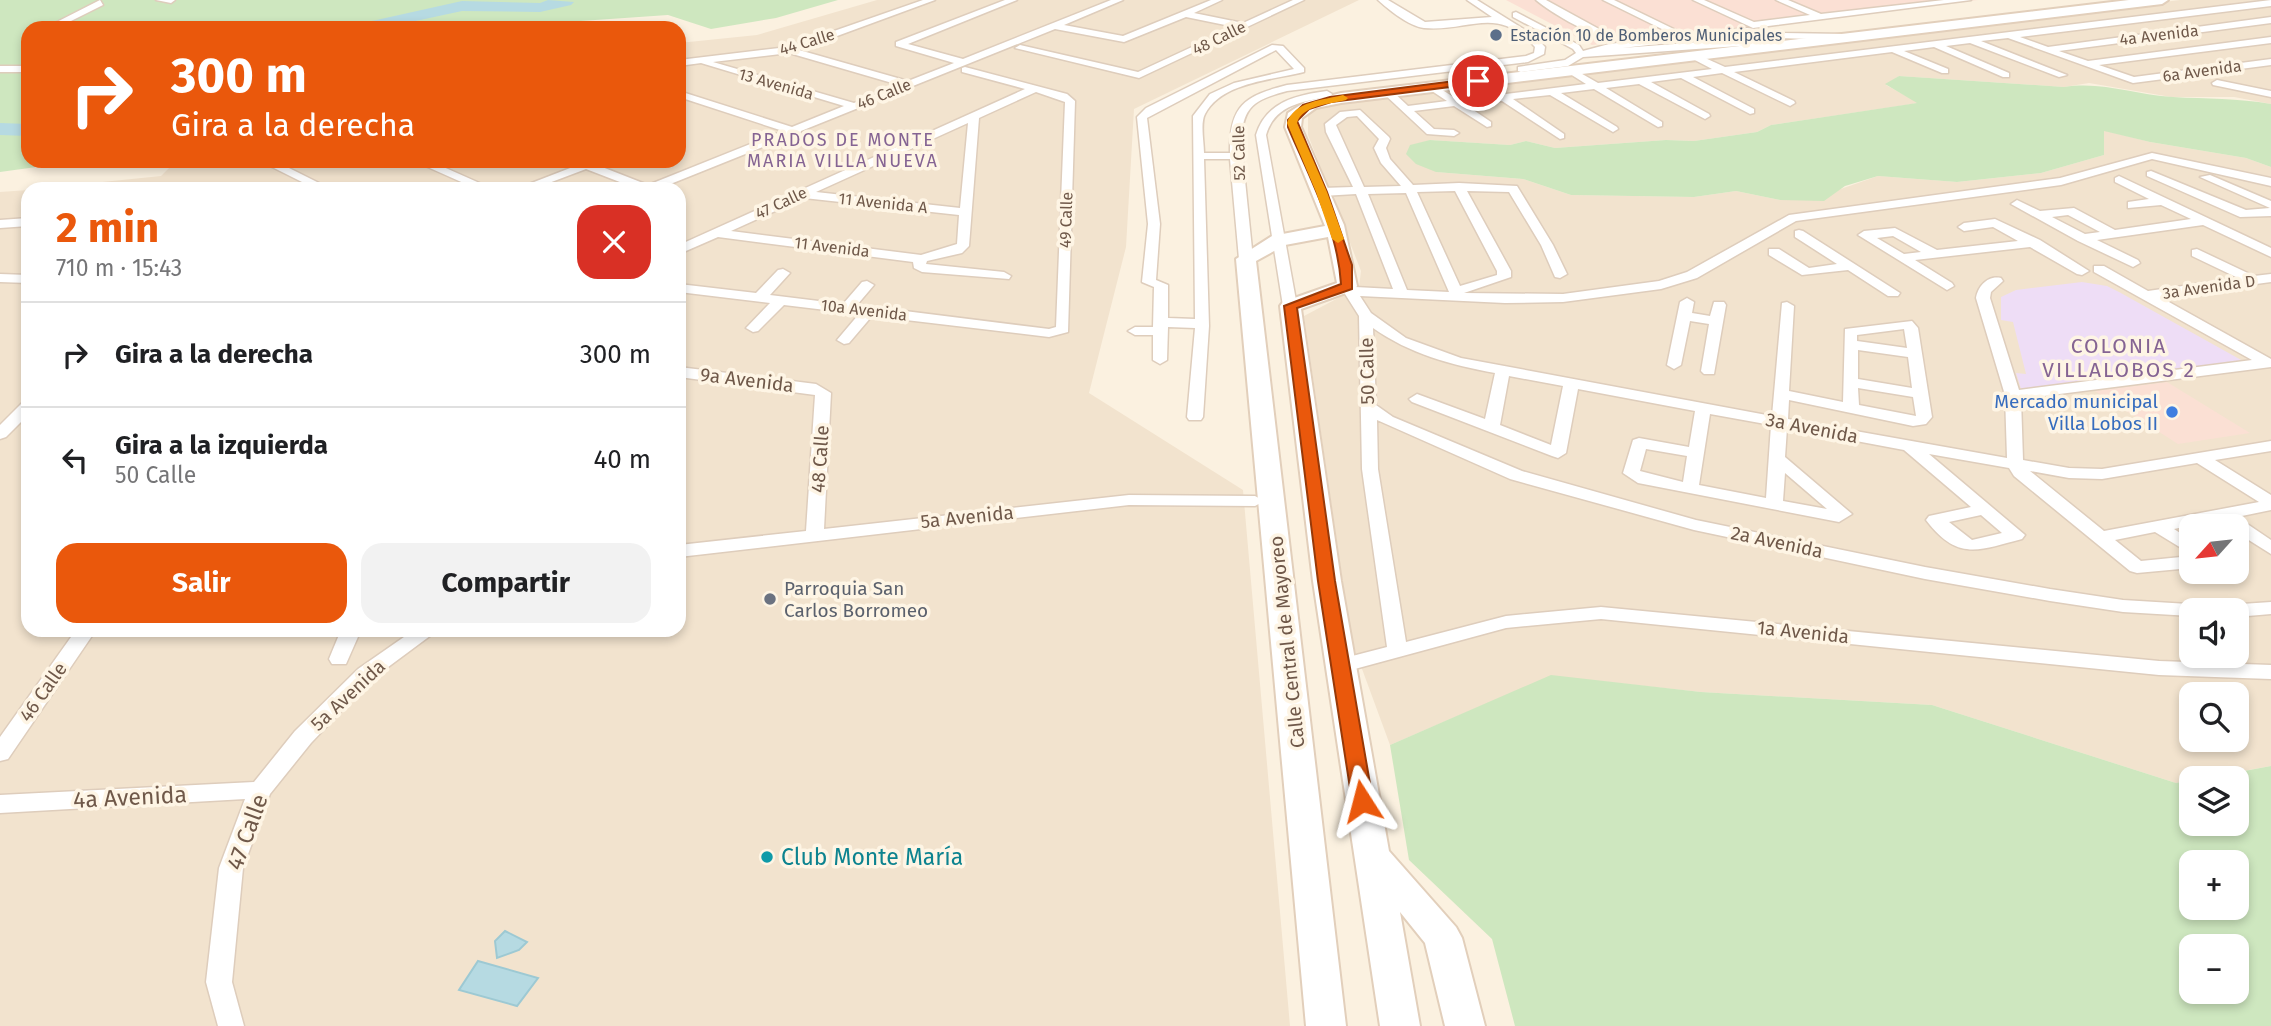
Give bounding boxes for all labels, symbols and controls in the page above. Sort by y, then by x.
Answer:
street label: 48 Calle [1189,17,1249,59]
street label: 4a Avenida [2118,21,2200,49]
street label: 44 Calle [777,25,837,59]
place label: Estación 10 de Bomberos Municipales [1510,26,1782,45]
marker: Estación 10 de Bomberos Municipales [1488,27,1504,43]
text: 300 m [171,46,307,105]
icon: right [56,49,147,140]
pin [1448,51,1508,111]
street label: 6a Avenida [2161,56,2243,86]
icon: arrive [1459,62,1497,100]
street label: 13 Avenida [736,64,816,104]
street label: 46 Calle [854,75,914,113]
text: Gira a la derecha [171,106,415,144]
street label: 52 Calle [1229,125,1249,181]
district label: PRADOS DE MONTE MARIA VILLA NUEVA [747,129,939,172]
street label: 47 Calle [752,183,810,223]
street label: 11 Avenida A [838,189,929,217]
street label: 49 Calle [1056,192,1076,248]
text: 2 min [56,203,159,253]
button: close [577,205,651,279]
street label: 11 Avenida [793,233,871,261]
text: 710 m · 15:43 [56,254,182,282]
street label: 3a Avenida D [2161,271,2257,303]
street label: 10a Avenida [820,295,908,325]
district label: COLONIA VILLALOBOS 2 [2042,333,2196,383]
icon: right [56,336,94,374]
street label: 50 Calle [1355,337,1379,405]
text: Gira a la derecha [115,339,313,370]
text: 300 m [580,339,651,370]
street label: 9a Avenida [699,363,795,397]
place label: Mercado municipal Villa Lobos II [1994,390,2158,435]
marker: Mercado municipal Villa Lobos II [2164,404,2180,420]
street label: 3a Avenida [1764,408,1860,448]
street label: 48 Calle [806,424,834,494]
text: Gira a la izquierda [115,430,328,461]
icon: left [56,441,94,479]
text: 40 m [593,444,651,475]
text: 50 Calle [115,461,196,489]
street label: 5a Avenida [919,501,1015,533]
north arrow [2179,514,2249,584]
map controls [2179,514,2249,1004]
street label: 2a Avenida [1729,521,1825,563]
street label: Calle Central de Mayoreo [1264,535,1310,749]
button: Salir [56,543,347,623]
button: Compartir [361,543,651,623]
place label: Parroquia San Carlos Borromeo [784,577,928,622]
marker: Parroquia San Carlos Borromeo [762,591,778,607]
button: sound [2179,598,2249,668]
street label: 1a Avenida [1756,616,1850,648]
street label: 5a Avenida [306,655,390,735]
street label: 46 Calle [14,658,72,726]
button: search [2179,682,2249,752]
position arrow [1325,764,1399,838]
button: layers [2179,766,2249,836]
street label: 4a Avenida [72,780,188,814]
street label: 47 Calle [220,790,274,874]
place label: Club Monte María [781,843,963,871]
marker: Club Monte María [759,849,775,865]
button: + [2179,850,2249,920]
button: − [2179,934,2249,1004]

